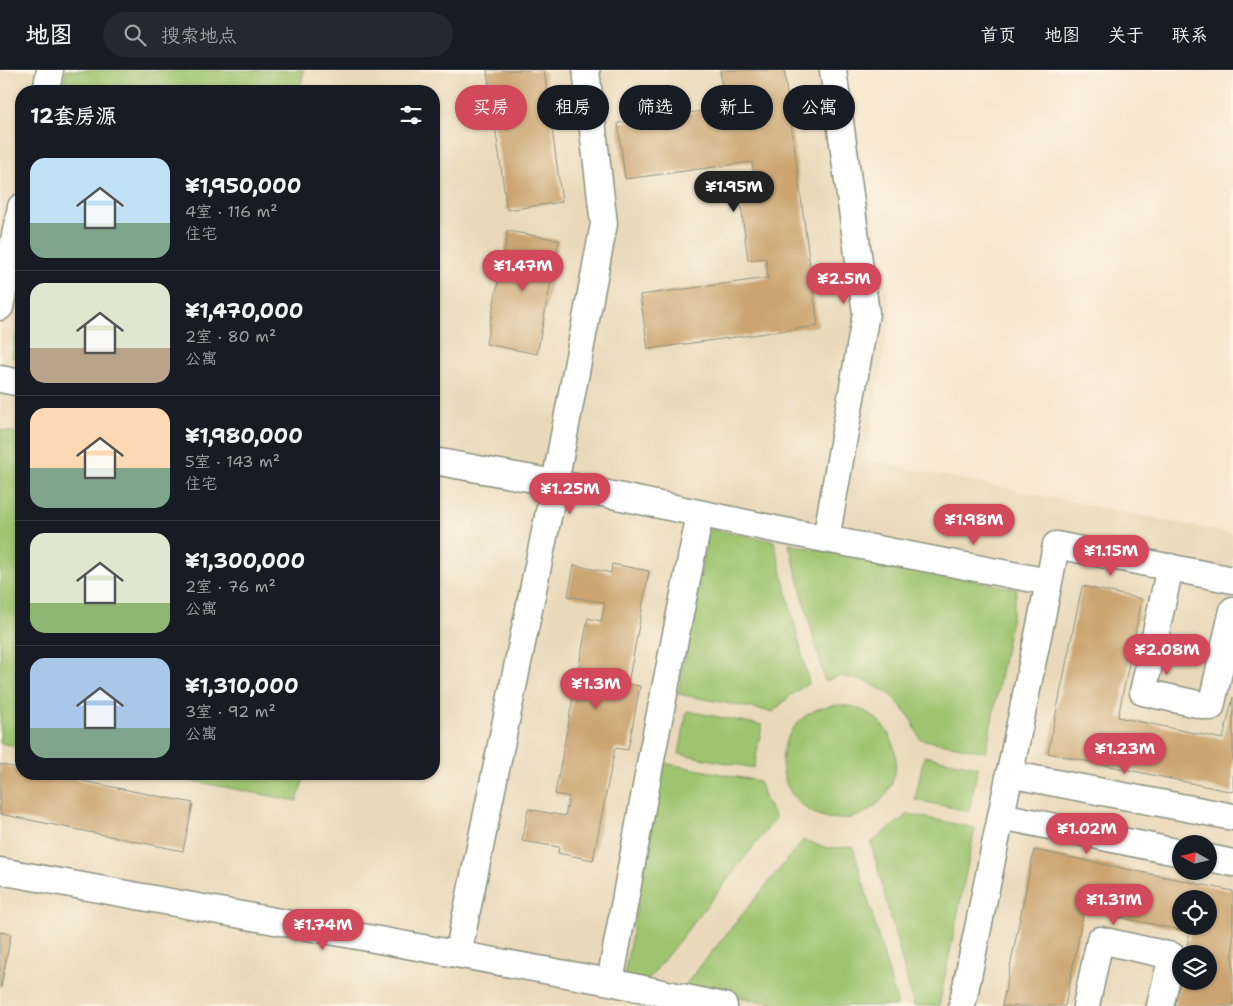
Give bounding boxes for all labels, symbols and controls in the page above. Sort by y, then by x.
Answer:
search box [103,12,453,57]
text: 地图 [25,19,73,51]
icon: search [121,21,149,49]
text: 搜索地点 [161,23,237,48]
text: 首页 [980,23,1016,47]
text: 地图 [1044,23,1080,47]
text: 关于 [1108,23,1144,47]
text: 联系 [1172,23,1208,47]
chip: 买房 [455,85,527,130]
chip: 租房 [537,85,609,130]
chip: 筛选 [619,85,691,130]
chip: 新上 [701,85,773,130]
chip: 公寓 [783,85,855,130]
icon: filters [397,101,425,129]
text: 12套房源 [30,102,117,130]
pin: ¥1.95M [693,170,775,213]
text: ¥1,950,000 [185,172,301,200]
text: ¥1.95M [705,176,763,197]
icon: home [70,178,130,238]
text: 4室 · 116 m² [185,201,278,222]
text: 住宅 [185,223,217,244]
pin: ¥1.47M [482,250,564,292]
text: ¥1.47M [493,255,553,276]
pin: ¥2.5M [809,262,879,305]
text: ¥2.5M [817,268,871,289]
text: ¥1,470,000 [185,297,304,325]
icon: home [70,303,130,363]
text: 2室 · 80 m² [185,326,276,347]
text: 公寓 [185,348,217,369]
text: ¥1,980,000 [185,422,303,450]
icon: home [70,428,130,488]
text: 5室 · 143 m² [185,451,280,472]
pin: ¥1.25M [529,472,611,515]
text: 住宅 [185,473,217,494]
text: ¥1.25M [540,478,600,499]
pin: ¥1.98M [933,504,1015,546]
text: ¥1.98M [945,509,1003,530]
pin: ¥1.15M [1070,534,1152,577]
text: ¥1.15M [1084,540,1138,561]
text: ¥1,300,000 [185,547,305,575]
icon: home [70,553,130,613]
text: 2室 · 76 m² [185,576,276,597]
text: 公寓 [185,598,217,619]
pin: ¥2.08M [1126,634,1208,676]
text: ¥2.08M [1134,639,1200,660]
pin: ¥1.3M [561,668,631,710]
text: ¥1,310,000 [185,672,299,700]
text: ¥1.3M [571,673,621,694]
icon: home [70,678,130,738]
text: 3室 · 92 m² [185,701,276,722]
text: 公寓 [185,723,217,744]
pin: ¥1.23M [1084,732,1166,775]
text: ¥1.23M [1095,738,1155,759]
pin: ¥1.02M [1046,812,1128,855]
text: ¥1.02M [1057,818,1117,839]
north arrow [1172,835,1218,880]
map controls [1172,835,1217,990]
pin: ¥1.31M [1073,884,1155,926]
text: ¥1.31M [1086,889,1142,910]
button: locate [1172,890,1217,935]
pin: ¥1.74M [282,908,364,951]
text: ¥1.74M [294,914,352,935]
button: layers [1172,945,1217,990]

